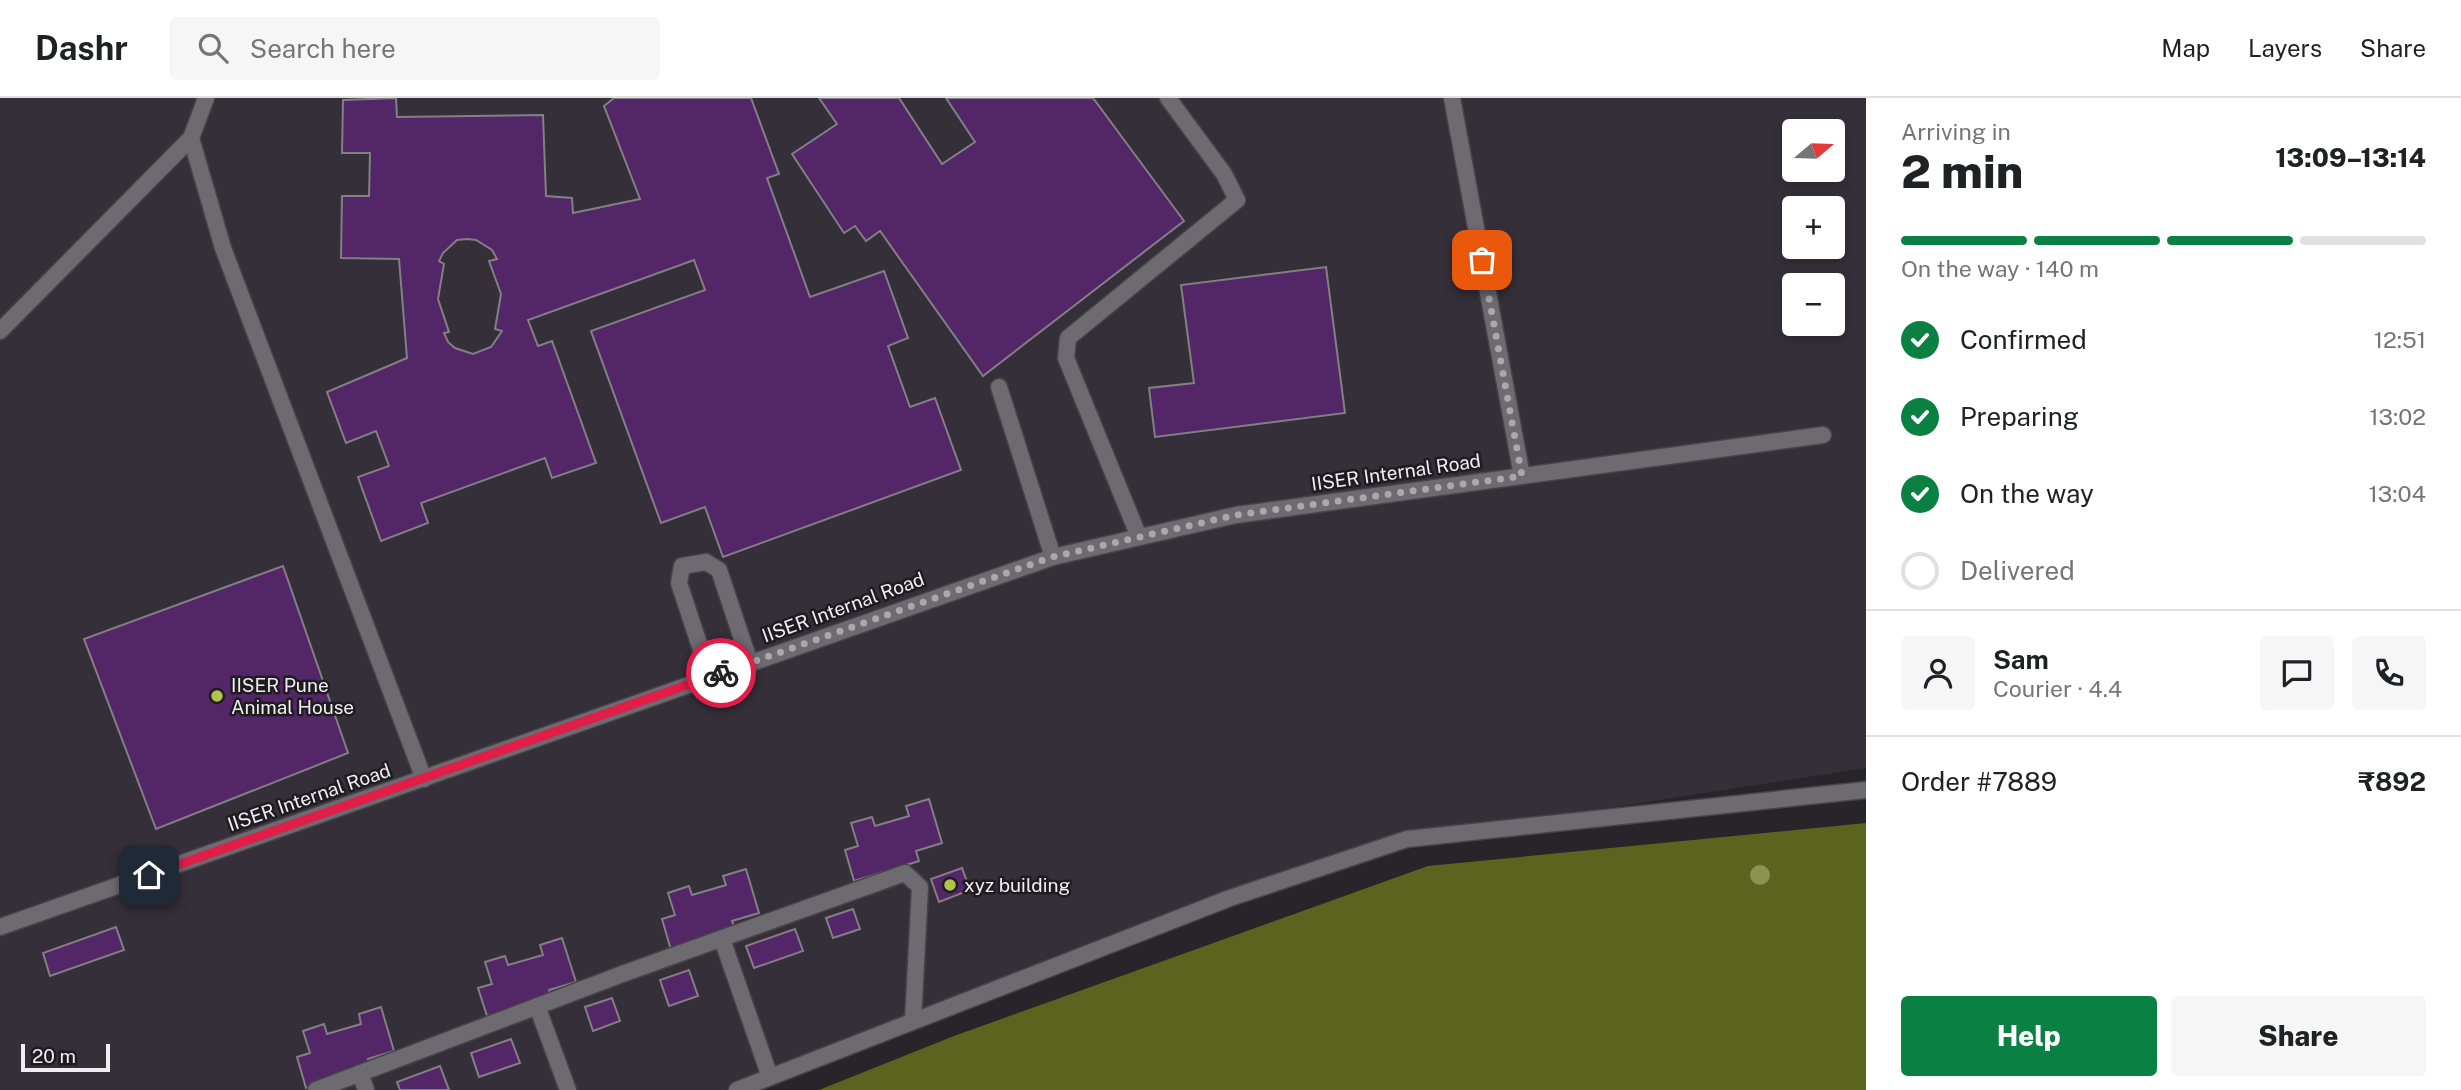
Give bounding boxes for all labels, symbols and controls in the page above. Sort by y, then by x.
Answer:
search box [170,17,660,80]
text: Dashr [35,29,128,67]
icon: search [194,29,232,67]
text: Search here [250,33,396,64]
text: Map [2161,34,2210,62]
text: Layers [2248,34,2322,62]
text: Share [2360,34,2426,62]
text: Arriving in [1901,118,2011,145]
north arrow [1782,119,1844,182]
map controls [1782,119,1845,336]
text: 13:09–13:14 [2275,142,2426,173]
text: 2 min [1901,144,2023,198]
button: + [1782,196,1845,259]
pin [1452,230,1512,290]
icon: bag [1463,241,1501,279]
text: On the way · 140 m [1901,255,2099,282]
button: − [1782,273,1845,336]
icon: check [1901,321,1939,359]
text: Confirmed [1960,324,2087,355]
text: 12:51 [2374,326,2426,353]
icon: check [1901,398,1939,436]
text: Preparing [1960,401,2079,432]
text: 13:02 [2369,403,2426,430]
street label: IISER Internal Road [1310,449,1482,495]
icon: check [1901,475,1939,513]
text: On the way [1960,478,2094,509]
text: 13:04 [2368,480,2426,507]
text: Delivered [1960,555,2075,586]
street label: IISER Internal Road [759,567,927,647]
button: person [1901,636,1975,710]
button: chat [2260,636,2334,710]
button: phone [2352,636,2426,710]
courier [686,638,756,708]
text: Sam [1993,644,2049,675]
icon: bike [702,654,740,692]
place label: IISER Pune Animal House [231,674,354,718]
text: Courier · 4.4 [1993,675,2122,702]
marker: IISER Pune Animal House [209,688,225,704]
street label: IISER Internal Road [225,759,393,835]
text: Order #7889 [1901,766,2057,797]
text: ₹892 [2358,766,2426,797]
pin [119,845,179,905]
icon: home [130,856,168,894]
place label: xyz building [964,874,1070,896]
marker: xyz building [942,877,958,893]
button: Help [1901,996,2157,1076]
button: Share [2171,996,2426,1076]
scale bar [21,1041,110,1073]
text: 20 m [32,1045,76,1067]

